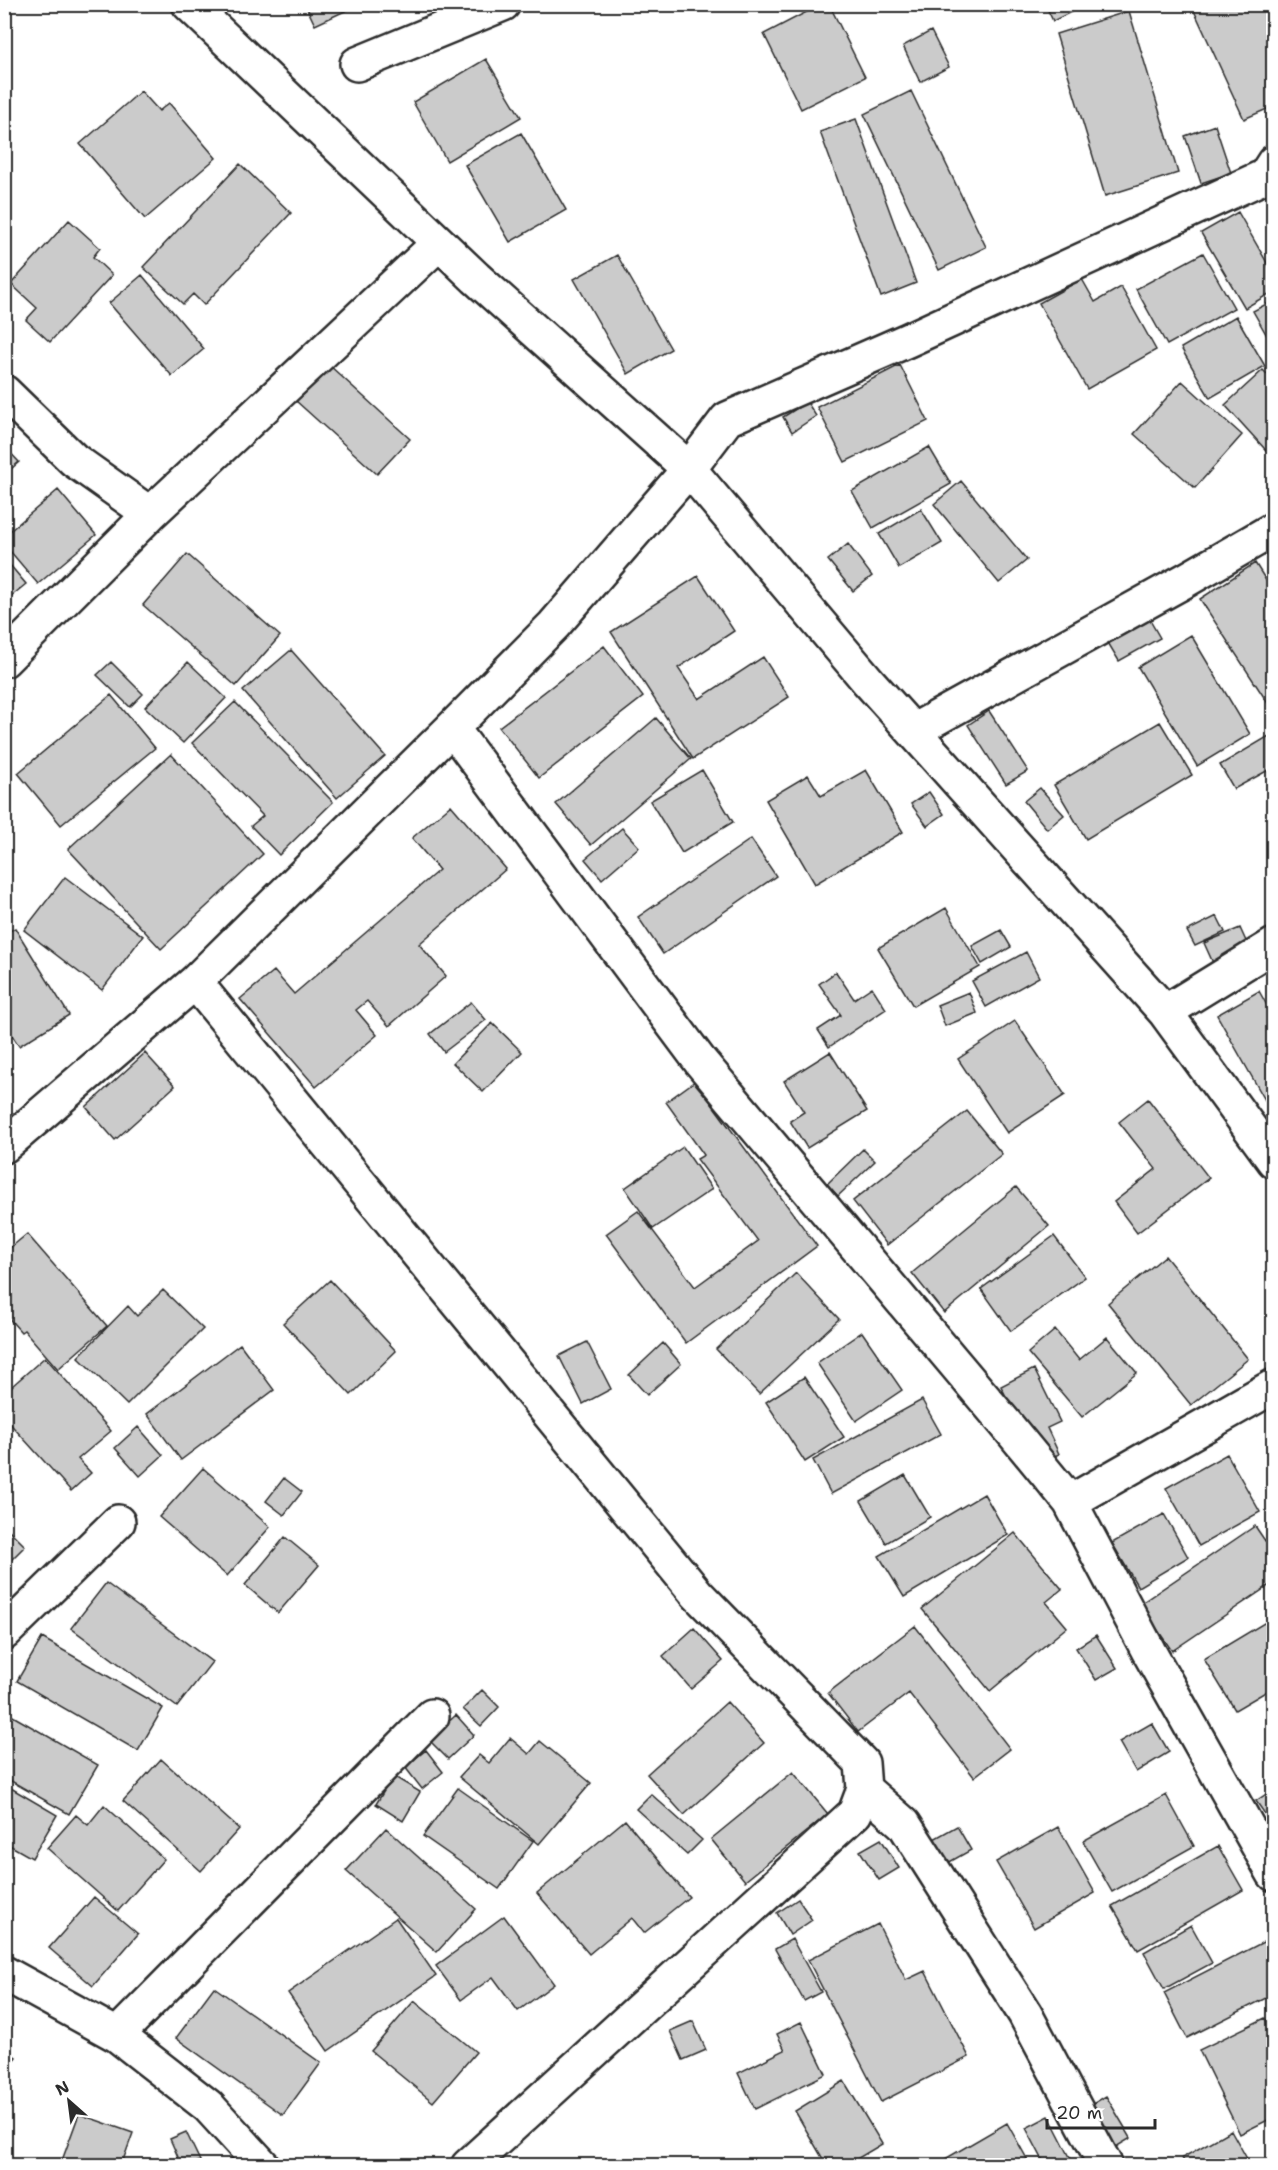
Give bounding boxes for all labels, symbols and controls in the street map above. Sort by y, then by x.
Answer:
north arrow [39,2071,99,2131]
text: N [52,2076,73,2100]
scale bar [1047,2092,1155,2130]
text: 20 m [1056,2101,1102,2125]

